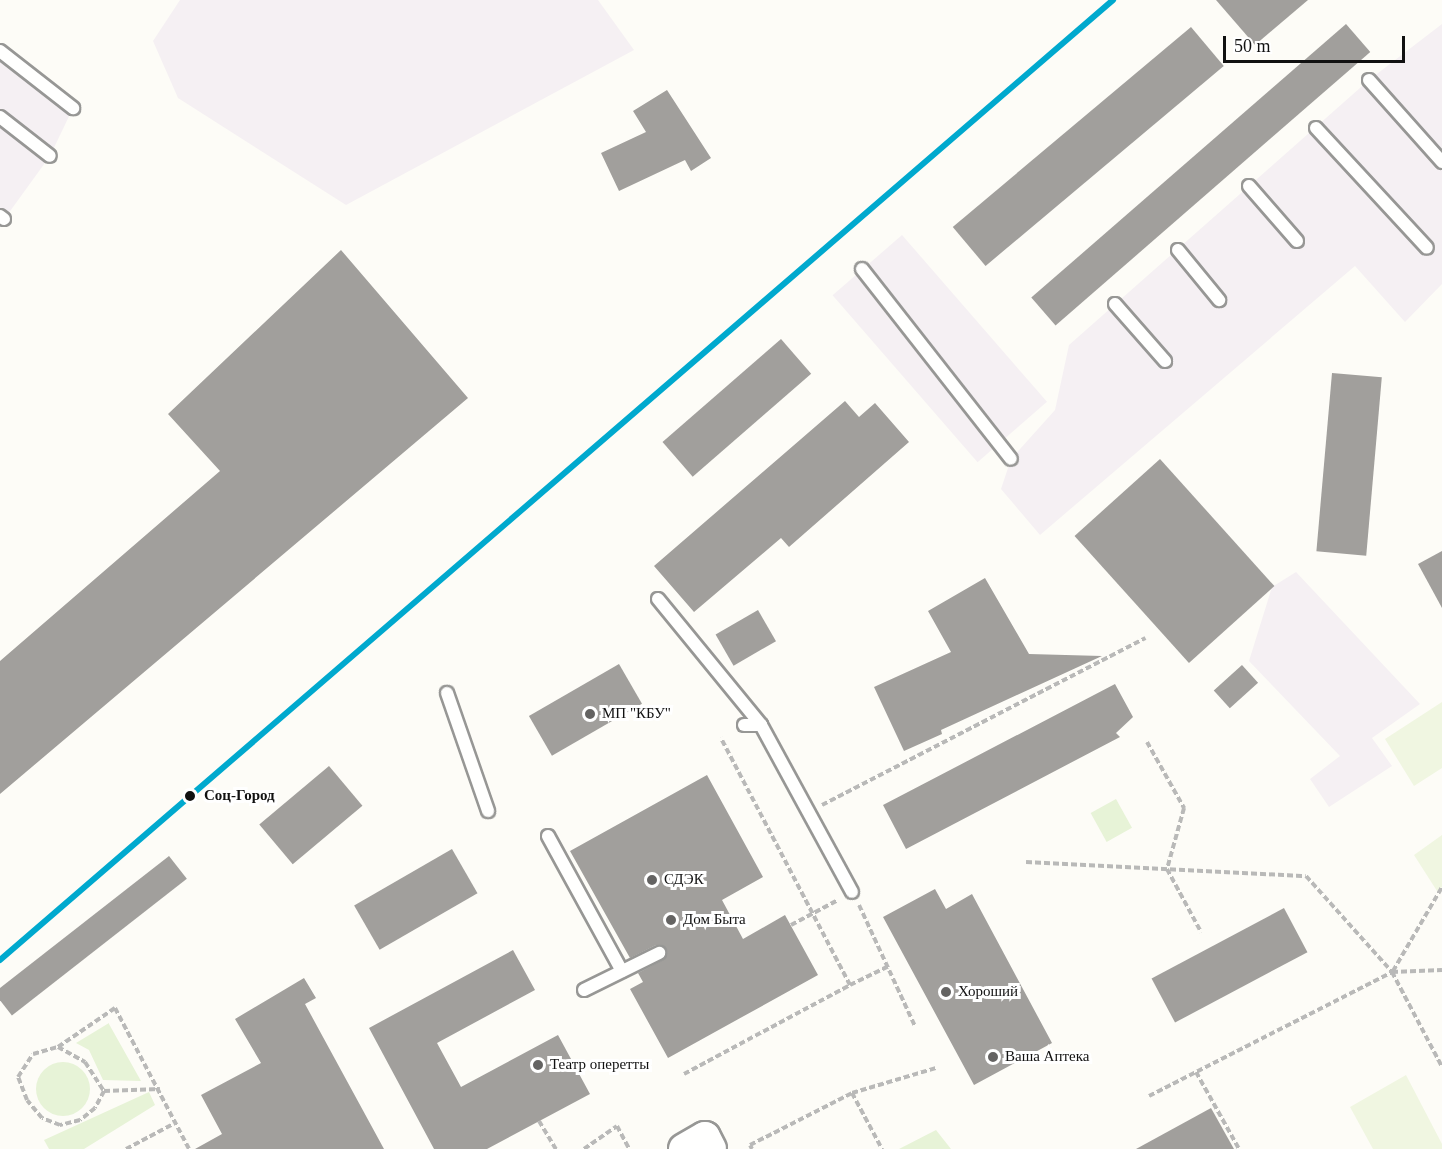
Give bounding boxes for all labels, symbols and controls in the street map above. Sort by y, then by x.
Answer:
scale bar [1226,24,1408,62]
text: 50 m [1234,36,1271,56]
place label: МП "КБУ" [602,705,671,723]
marker: МП "КБУ" [583,707,597,721]
marker: Соц-Город [181,787,199,805]
place label: Соц-Город [204,787,275,805]
place label: СДЭК [664,871,704,889]
marker: СДЭК [645,873,659,887]
place label: Дом Быта [683,911,746,929]
marker: Дом Быта [664,913,678,927]
place label: Хороший [958,983,1018,1001]
marker: Хороший [939,985,953,999]
place label: Ваша Аптека [1005,1048,1089,1066]
marker: Ваша Аптека [986,1050,1000,1064]
place label: Театр оперетты [550,1056,649,1074]
marker: Театр оперетты [531,1058,545,1072]

